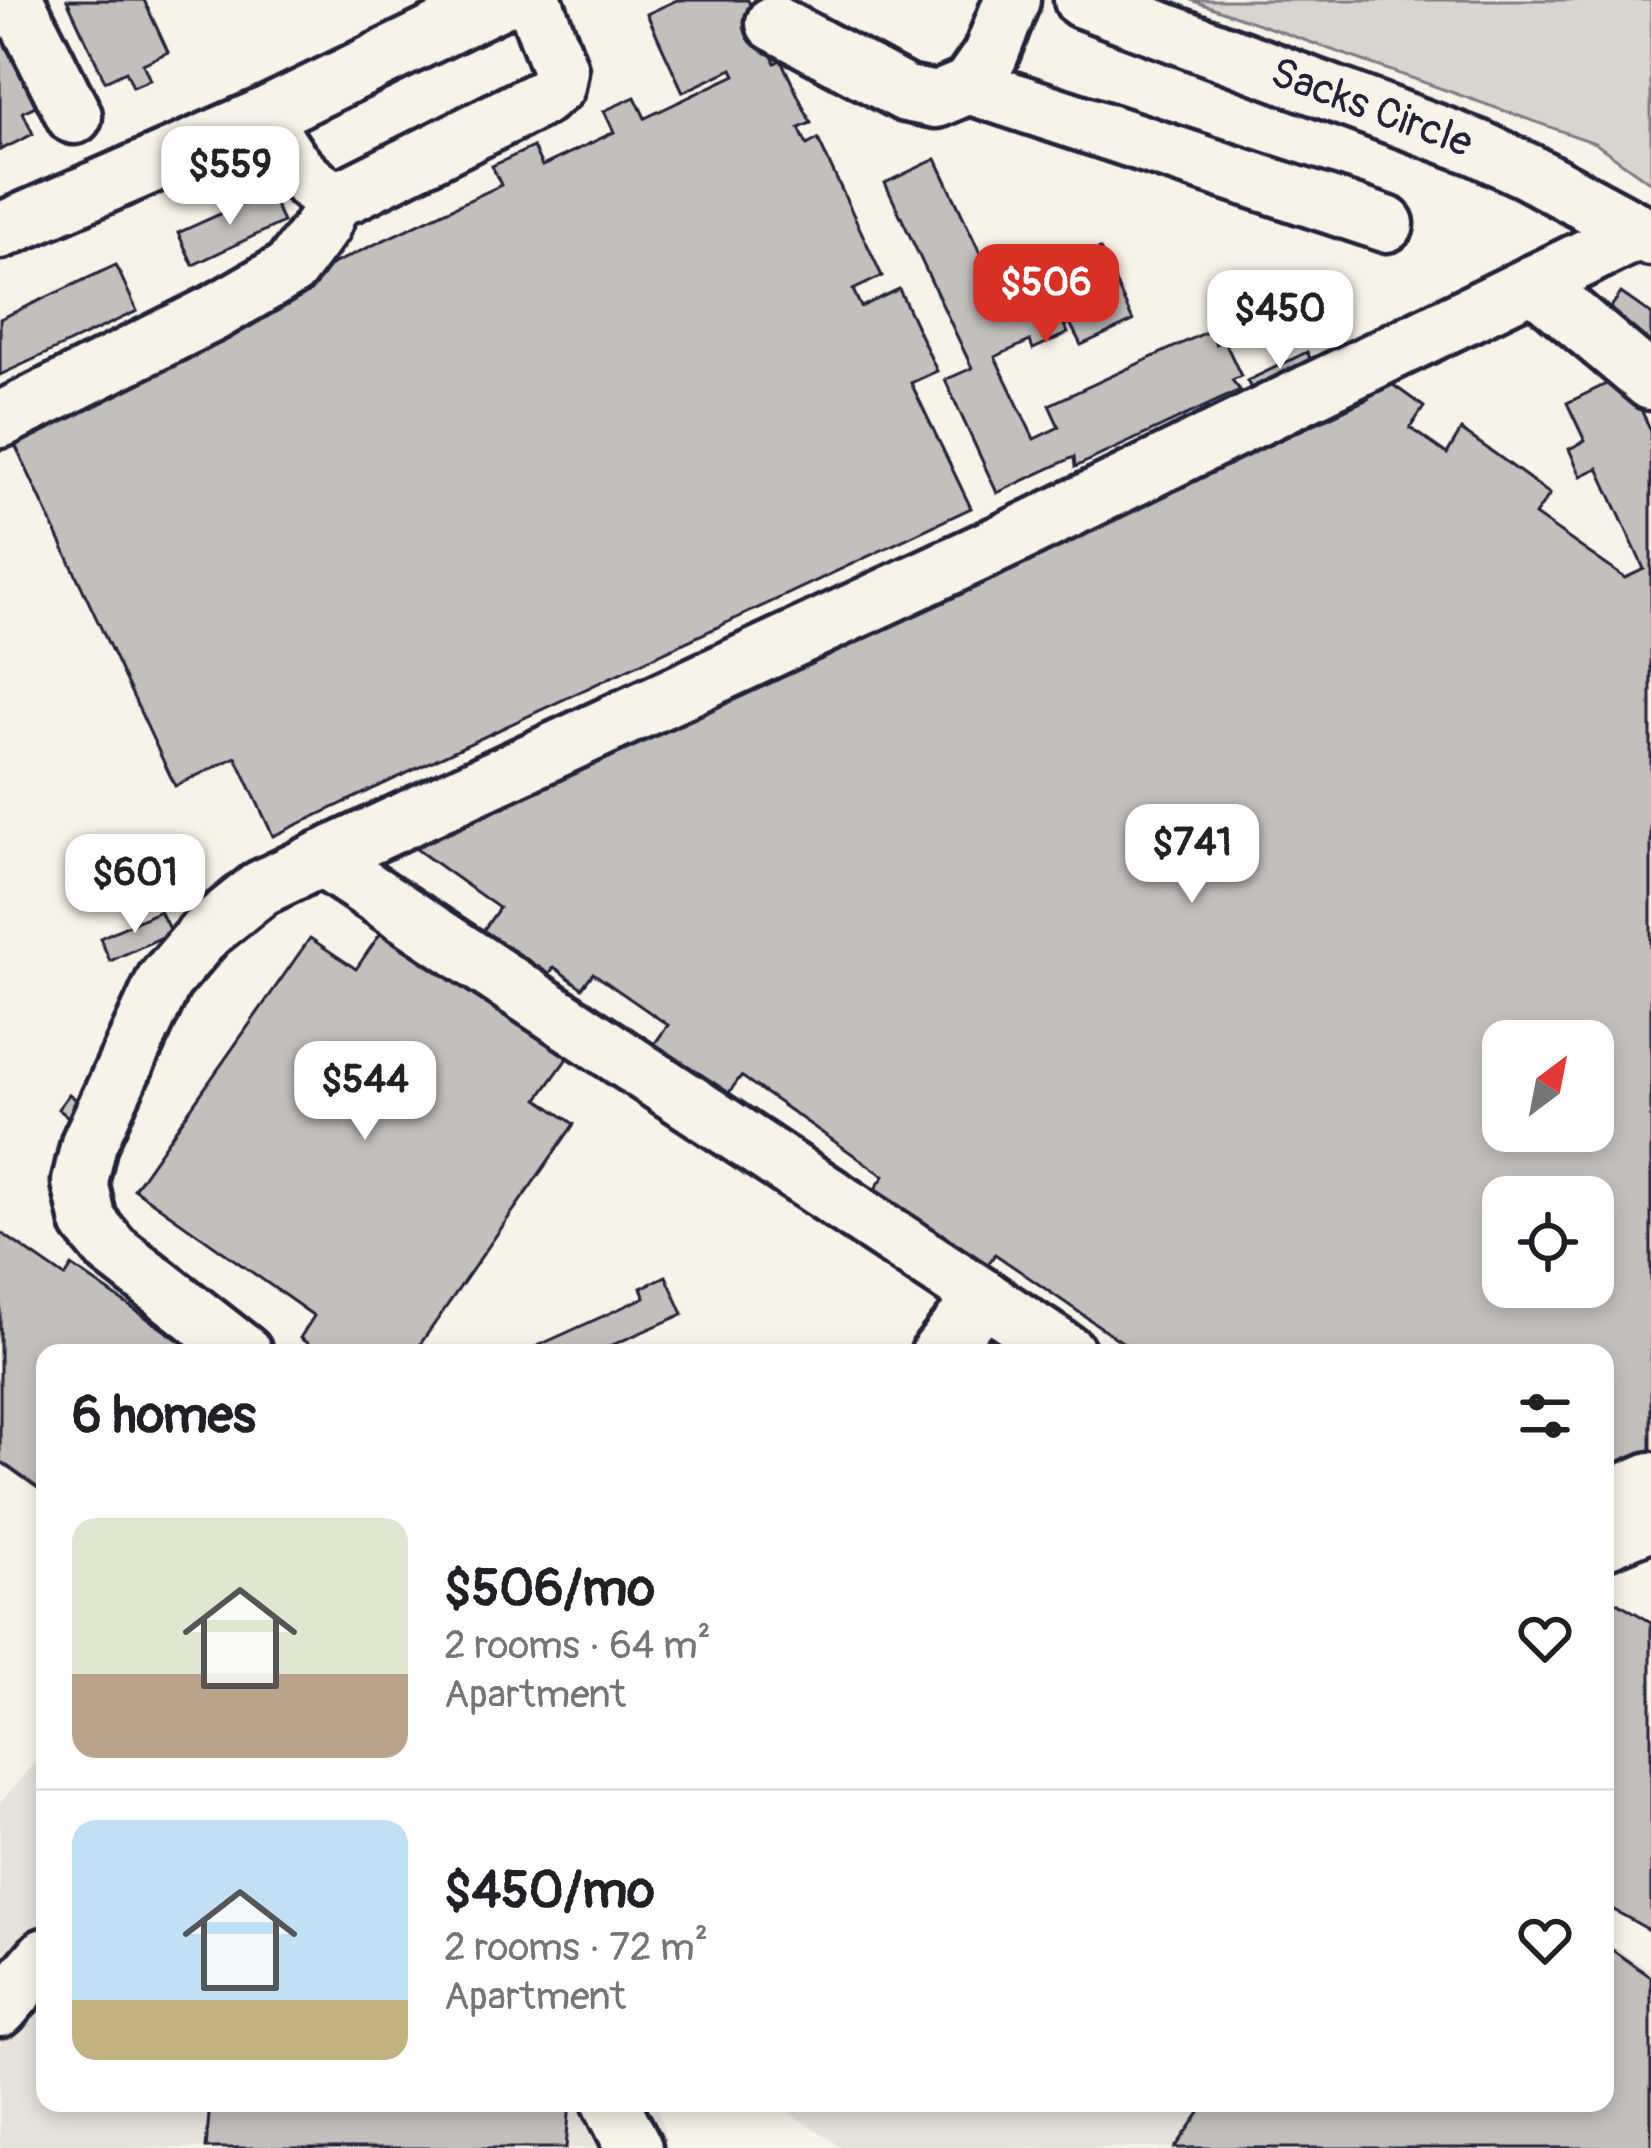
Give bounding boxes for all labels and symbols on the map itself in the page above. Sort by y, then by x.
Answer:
street label: Sacks Circle [1263,47,1480,170]
pin: $559 [159,126,301,228]
pin: $506 [975,244,1117,346]
pin: $450 [1209,270,1351,372]
pin: $741 [1121,804,1263,906]
pin: $601 [64,834,206,936]
north arrow [1482,1020,1614,1152]
pin: $544 [294,1041,436,1143]

